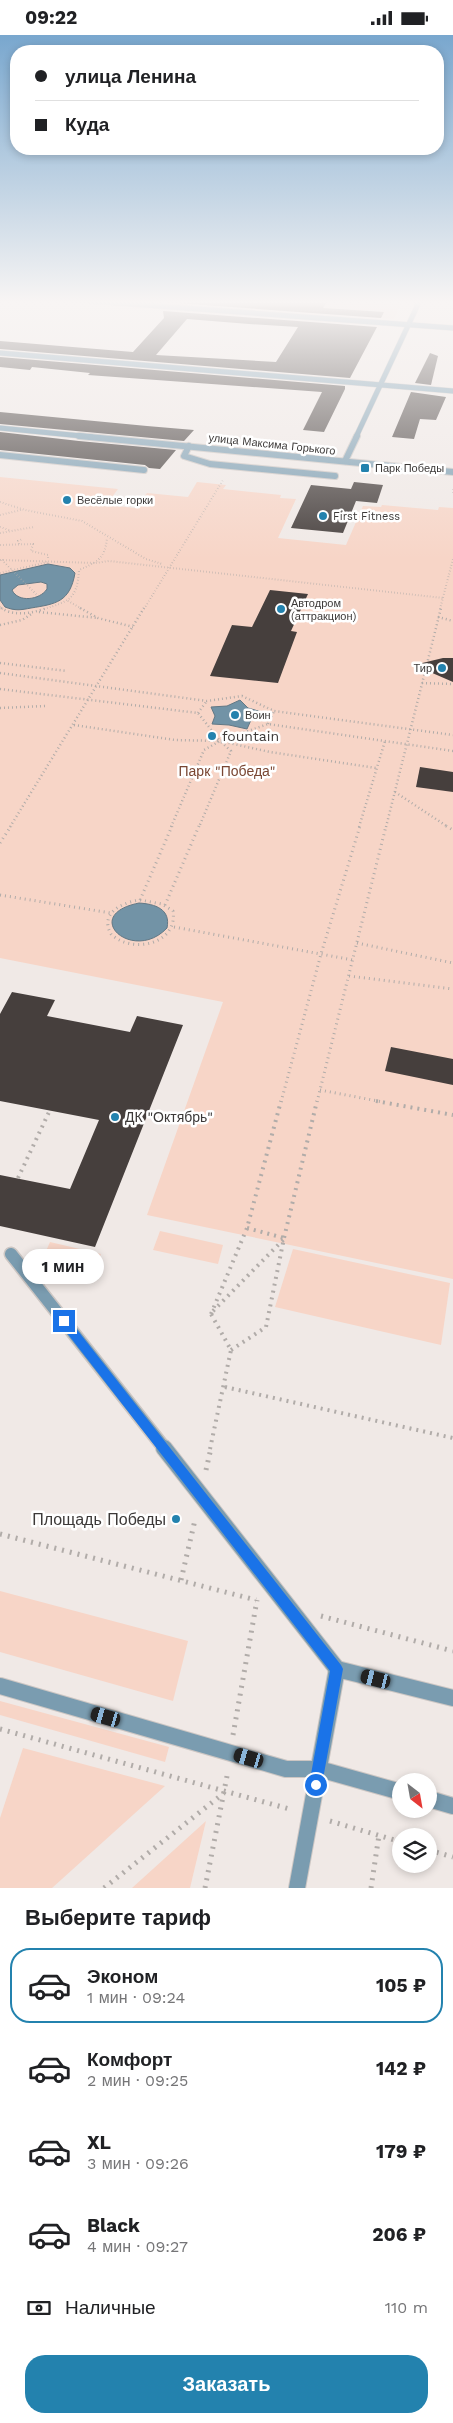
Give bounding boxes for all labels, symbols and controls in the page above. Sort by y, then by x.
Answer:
text: 09:22 [25,6,77,29]
text: улица Ленина [65,65,196,88]
text: Куда [65,113,109,136]
street label: улица Максима Горького [208,431,336,458]
marker: Парк Победы [359,462,371,474]
place label: Парк Победы [375,462,444,475]
marker: Весёлые горки [61,494,73,506]
place label: Весёлые горки [77,494,153,507]
marker: First Fitness [317,510,329,522]
place label: First Fitness [333,510,400,523]
place label: Автодром (аттракцион) [291,597,356,623]
marker: Автодром (аттракцион) [275,603,287,615]
place label: Тир [414,662,432,675]
marker: Тир [436,662,448,674]
marker: Воин [229,709,241,721]
place label: Воин [245,709,271,722]
place label: fountain [222,728,279,744]
marker: fountain [206,730,218,742]
park label: Парк "Победа" [179,763,275,779]
place label: ДК "Октябрь" [125,1109,213,1125]
marker: ДК "Октябрь" [109,1111,121,1123]
callout: 1 мин [23,1249,105,1283]
text: 1 мин [42,1257,84,1276]
route end [53,1310,75,1332]
place label: Площадь Победы [32,1510,166,1529]
marker: Площадь Победы [170,1513,182,1525]
car [359,1668,392,1690]
car [89,1706,122,1728]
car [232,1747,265,1769]
north arrow [392,1773,438,1817]
map controls [392,1773,437,1873]
route start [305,1774,327,1796]
button: layers [392,1828,437,1873]
text: Выберите тариф [25,1905,211,1930]
icon: car [27,1963,72,2008]
text: Эконом [87,1965,158,1988]
text: 105 ₽ [376,1974,426,1997]
text: 1 мин · 09:24 [87,1988,185,2007]
icon: car [27,2046,72,2091]
text: Комфорт [87,2048,172,2071]
text: 142 ₽ [376,2057,426,2080]
text: 2 мин · 09:25 [87,2071,188,2090]
icon: car [27,2129,72,2174]
text: XL [87,2131,111,2154]
text: 179 ₽ [376,2140,426,2163]
text: 3 мин · 09:26 [87,2154,189,2173]
icon: car [27,2212,72,2257]
text: Black [87,2214,140,2237]
text: 206 ₽ [372,2223,426,2246]
text: 4 мин · 09:27 [87,2237,188,2256]
icon: cash [25,2294,53,2322]
text: Наличные [65,2296,156,2319]
text: 110 m [385,2298,428,2317]
button: Заказать [25,2355,428,2413]

